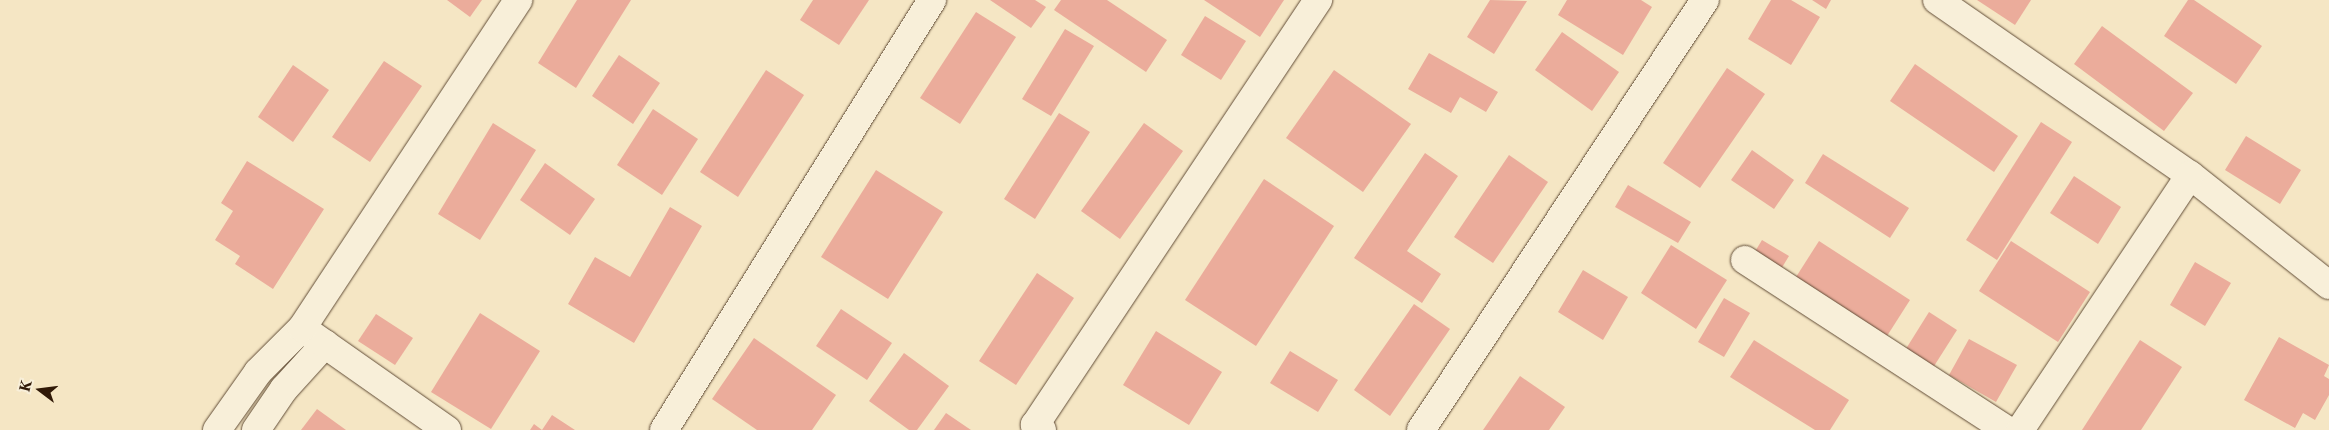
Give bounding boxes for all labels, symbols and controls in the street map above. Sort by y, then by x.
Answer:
north arrow [15,365,65,415]
text: K [15,378,36,394]

